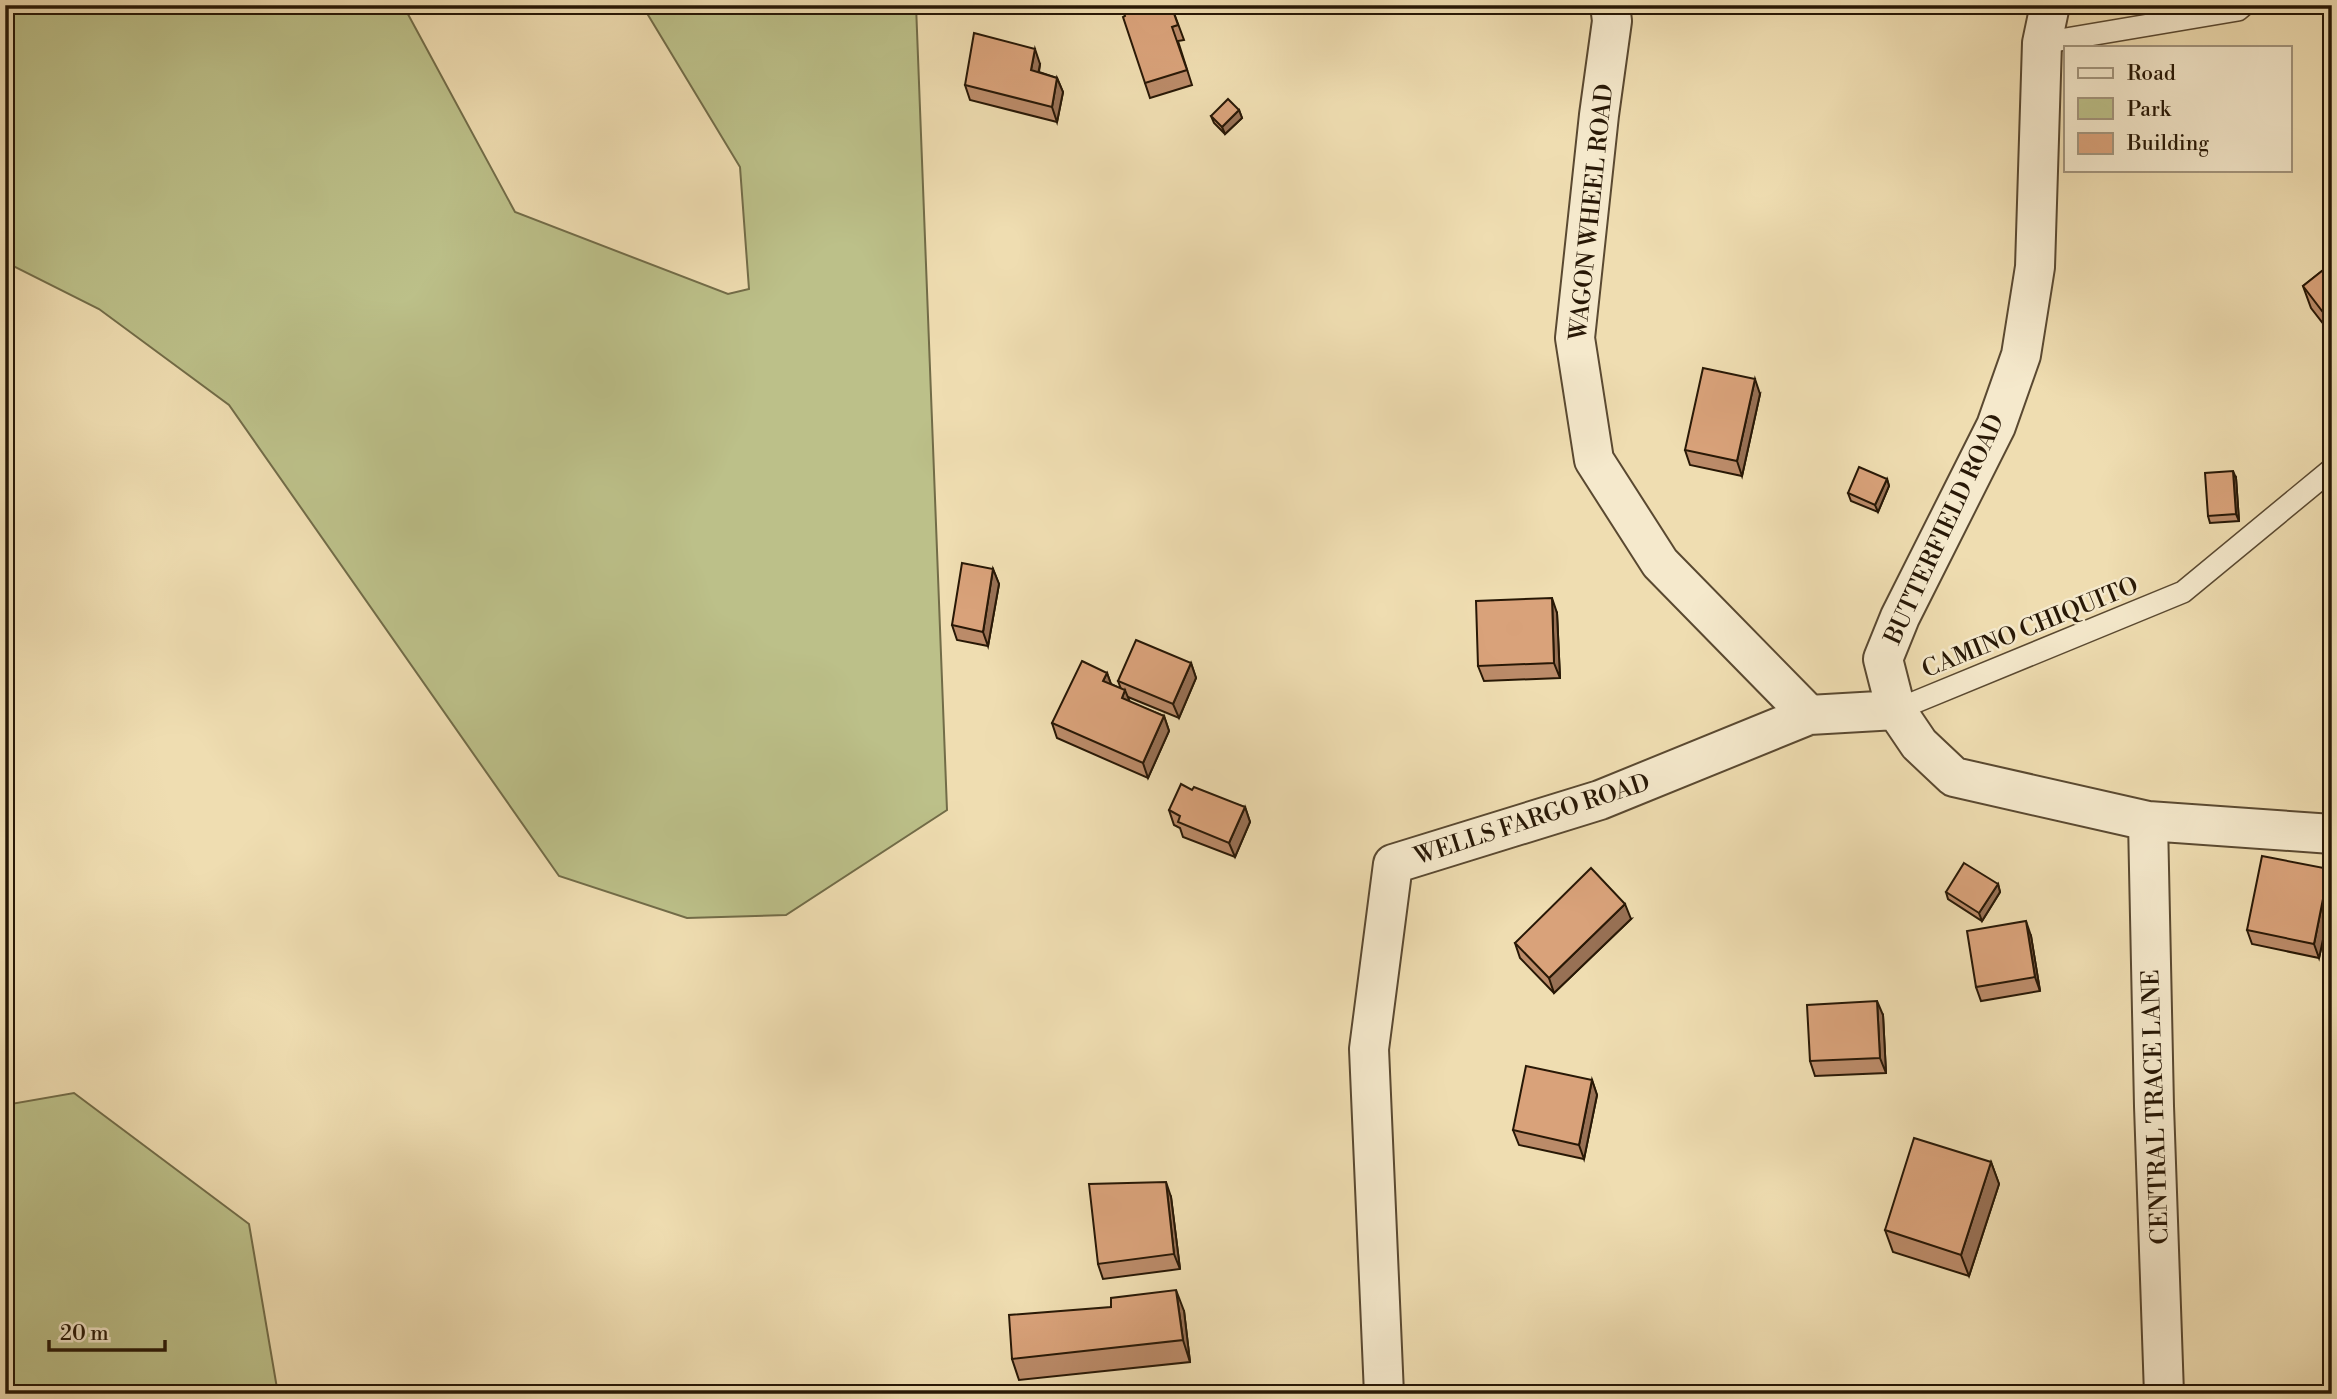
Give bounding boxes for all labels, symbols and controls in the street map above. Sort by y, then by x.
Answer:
legend [2064,46,2292,172]
text: Road [2127,61,2176,87]
street label: WAGON WHEEL ROAD [1564,82,1620,343]
text: Park [2127,97,2172,123]
text: Building [2126,131,2209,157]
street label: BUTTERFIELD ROAD [1878,409,2011,650]
street label: CAMINO CHIQUITO [1918,571,2143,685]
street label: WELLS FARGO ROAD [1410,768,1654,873]
street label: CENTRAL TRACE LANE [2136,969,2176,1245]
scale bar [49,1308,164,1352]
text: 20 m [60,1321,109,1347]

